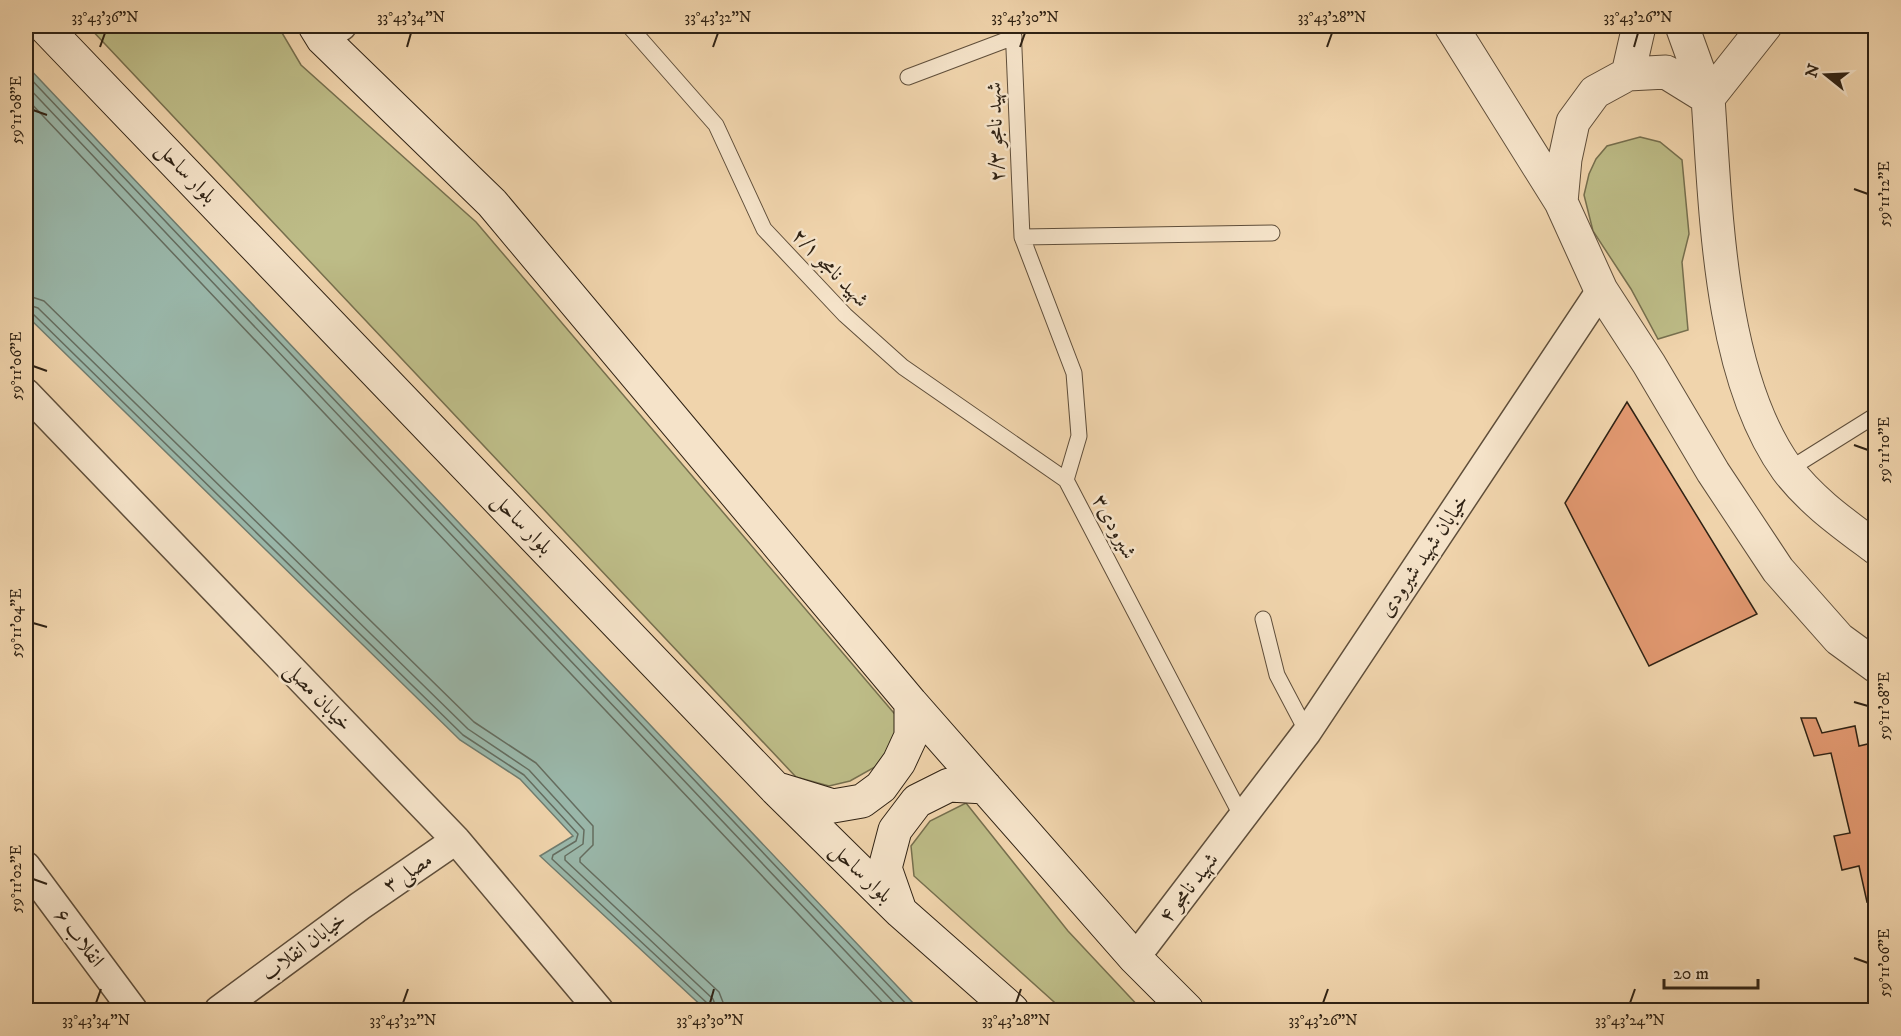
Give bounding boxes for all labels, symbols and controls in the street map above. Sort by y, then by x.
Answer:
text: 33°43'36"N [71,8,139,27]
text: 33°43'34"N [377,8,445,27]
text: 33°43'32"N [685,8,751,27]
text: 33°43'30"N [991,8,1059,27]
text: 33°43'28"N [1298,8,1366,27]
text: 33°43'26"N [1604,8,1673,27]
north arrow [1796,45,1856,105]
text: N [1801,61,1824,80]
text: 59°11'08"E [7,76,26,144]
street label: شهید نامجو ۲/۳ [981,82,1011,182]
street label: بلوار ساحل [149,136,222,210]
text: 59°11'12"E [1875,161,1894,227]
street label: شهید نامجو ۲/۱ [786,223,874,313]
text: 59°11'06"E [7,331,26,400]
text: 59°11'10"E [1875,417,1894,483]
street label: بلوار ساحل [485,487,558,561]
street label: شیرودی۳ [1086,490,1142,564]
street label: خیابان شهید شیرودی [1373,490,1475,622]
text: 59°11'04"E [7,588,26,658]
street label: خیابان مصلی [277,657,357,738]
text: 59°11'08"E [1875,672,1894,740]
street label: بلوار ساحل [824,837,898,910]
text: 59°11'02"E [7,845,26,913]
street label: مصلی ۳ [378,847,439,901]
street label: شهید نامجو ۴ [1154,848,1224,928]
street label: انقلاب ۶ [48,903,110,973]
street label: خیابان انقلاب [256,907,352,987]
text: 59°11'06"E [1875,928,1894,997]
scale bar [1664,952,1758,990]
text: 20 m [1673,963,1709,985]
text: 33°43'34"N [62,1011,130,1030]
text: 33°43'32"N [370,1011,436,1030]
text: 33°43'30"N [676,1011,744,1030]
text: 33°43'28"N [982,1011,1050,1030]
text: 33°43'26"N [1289,1011,1358,1030]
text: 33°43'24"N [1595,1011,1665,1030]

